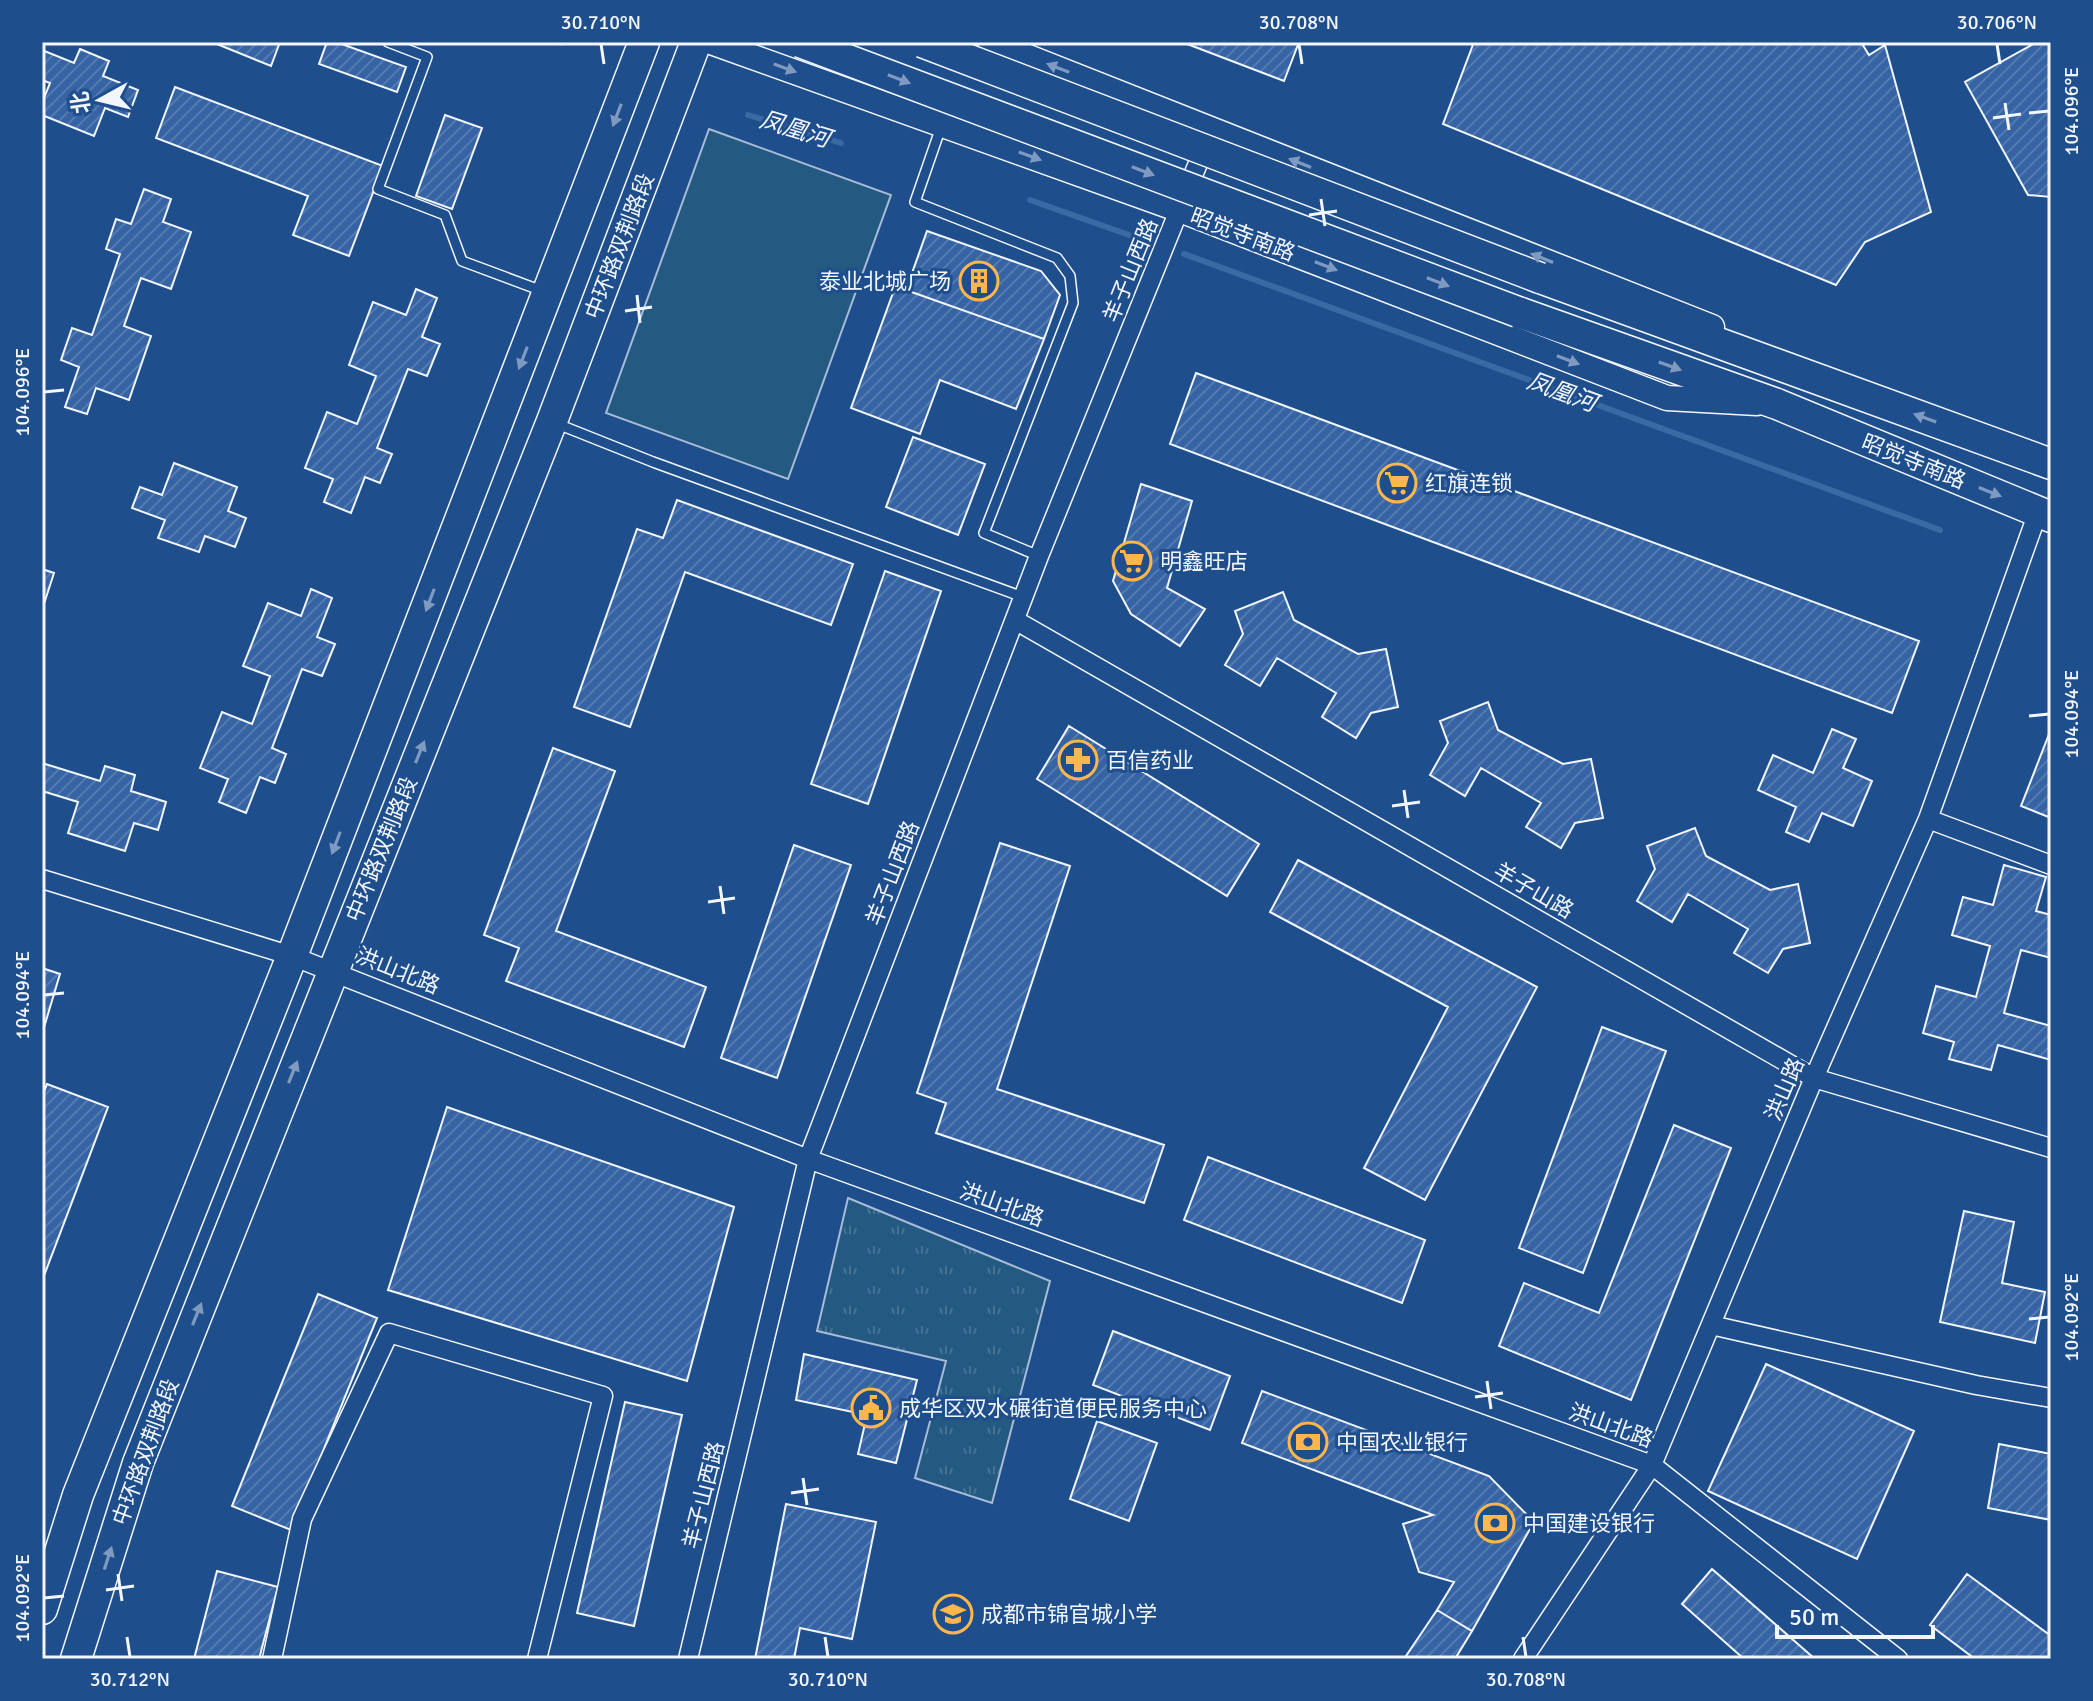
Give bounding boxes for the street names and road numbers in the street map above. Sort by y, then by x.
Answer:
street label: 中环路双荆路段 [579,169,660,323]
street label: 昭觉寺南路 [1187,202,1299,267]
street label: 羊子山西路 [1097,214,1164,326]
street label: 昭觉寺南路 [1858,428,1970,495]
street label: 中环路双荆路段 [340,773,423,926]
street label: 羊子山西路 [860,817,925,929]
street label: 羊子山路 [1489,857,1579,924]
street label: 洪山北路 [352,941,444,999]
street label: 洪山路 [1759,1054,1810,1125]
street label: 洪山北路 [956,1177,1048,1232]
street label: 中环路双荆路段 [106,1375,184,1529]
street label: 洪山北路 [1565,1398,1657,1453]
street label: 羊子山西路 [677,1438,730,1552]

